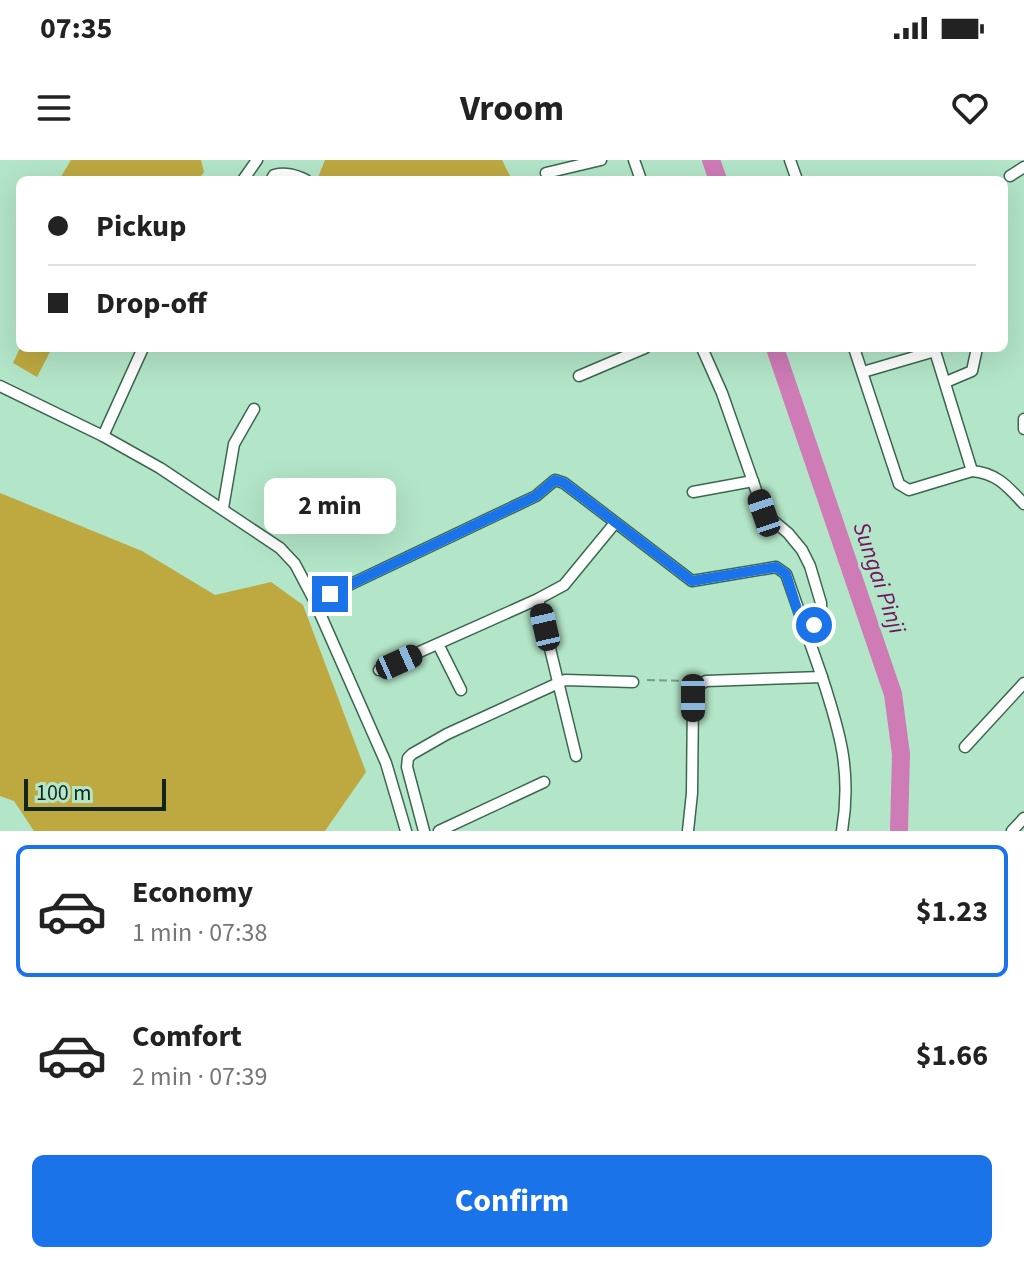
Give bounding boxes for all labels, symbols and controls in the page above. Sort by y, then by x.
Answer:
text: 07:35 [40,7,112,50]
text: Vroom [460,83,564,134]
icon: menu [32,86,76,130]
icon: heart [948,86,992,130]
text: Pickup [96,205,186,248]
text: Drop-off [96,282,207,325]
callout: 2 min [264,478,396,534]
car [745,486,783,540]
text: 2 min [298,487,362,524]
water label: Sungai Pinji [844,517,915,639]
route end [312,576,348,612]
car [528,601,562,653]
route start [796,607,832,643]
car [372,641,426,683]
car [681,674,705,722]
scale bar [24,775,166,811]
text: 100 m [36,777,91,809]
text: Economy [132,871,253,914]
icon: car [36,875,108,947]
text: $1.23 [916,890,988,933]
text: 1 min · 07:38 [132,914,267,951]
text: Comfort [132,1015,242,1058]
icon: car [36,1019,108,1091]
text: $1.66 [916,1034,988,1077]
text: 2 min · 07:39 [132,1058,267,1095]
button: Confirm [32,1155,992,1247]

